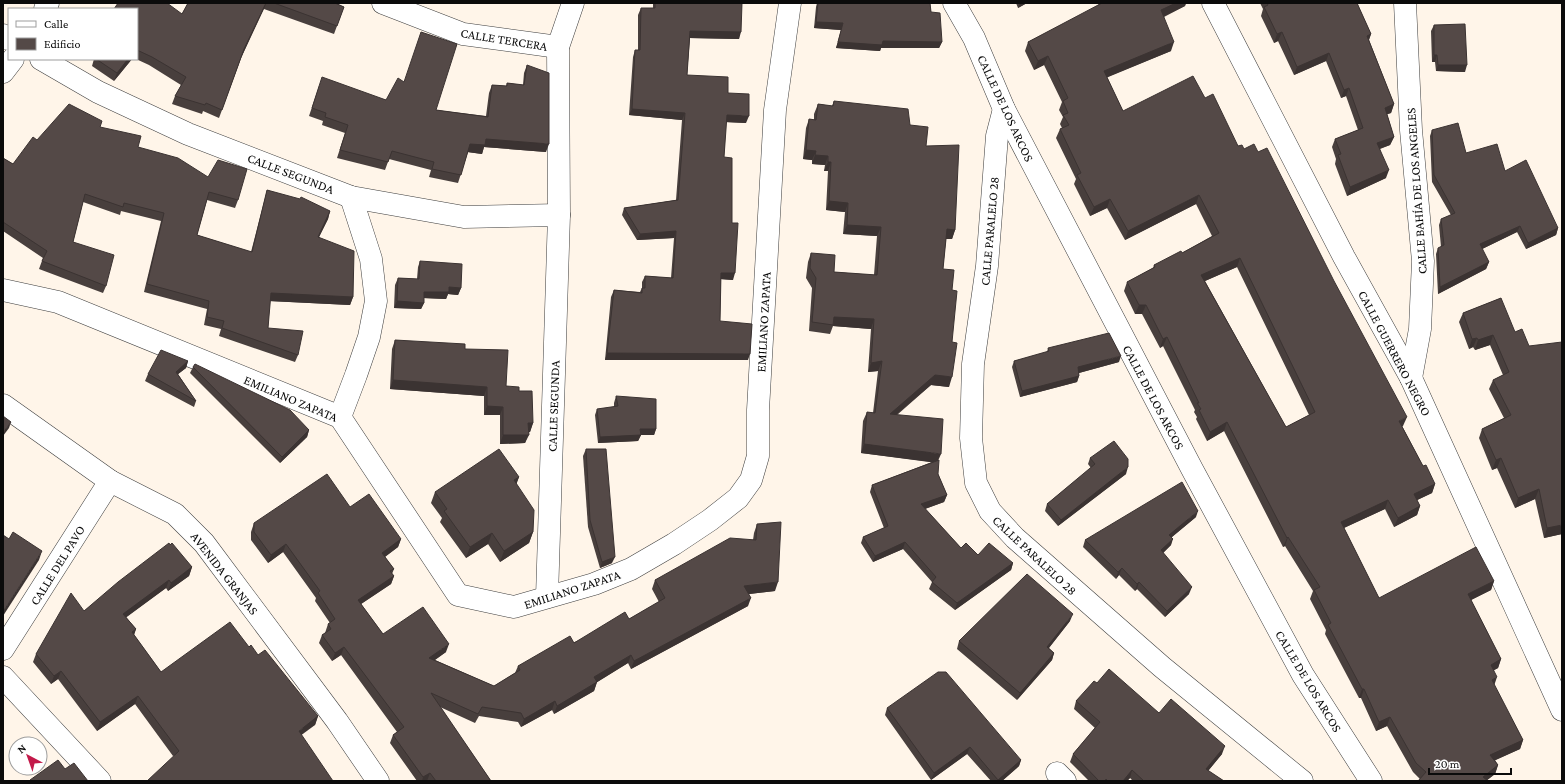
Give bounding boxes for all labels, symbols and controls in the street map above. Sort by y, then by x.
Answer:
legend [8,8,138,60]
text: Calle [44,17,68,31]
street label: CALLE TERCERA [460,25,549,54]
text: Edificio [44,37,81,51]
street label: CALLE DE LOS ARCOS [974,52,1037,164]
street label: CALLE BAHÍA DE LOS ANGELES [1403,107,1430,275]
street label: CALLE SEGUNDA [245,150,337,197]
street label: CALLE PARALELO 28 [977,176,1002,286]
street label: EMILIANO ZAPATA [753,271,774,373]
street label: CALLE GUERRERO NEGRO [1355,288,1434,419]
street label: CALLE DE LOS ARCOS [1120,342,1187,452]
street label: CALLE SEGUNDA [544,359,563,452]
street label: EMILIANO ZAPATA [242,372,341,425]
street label: CALLE PARALELO 28 [990,513,1080,598]
street label: CALLE DEL PAVO [27,522,88,608]
street label: AVENIDA GRANJAS [188,529,262,618]
street label: EMILIANO ZAPATA [522,567,623,612]
street label: CALLE DE LOS ARCOS [1272,628,1345,735]
north arrow [8,736,48,776]
text: N [15,741,29,755]
scale bar [1429,750,1511,776]
text: 20 m [1435,757,1460,771]

